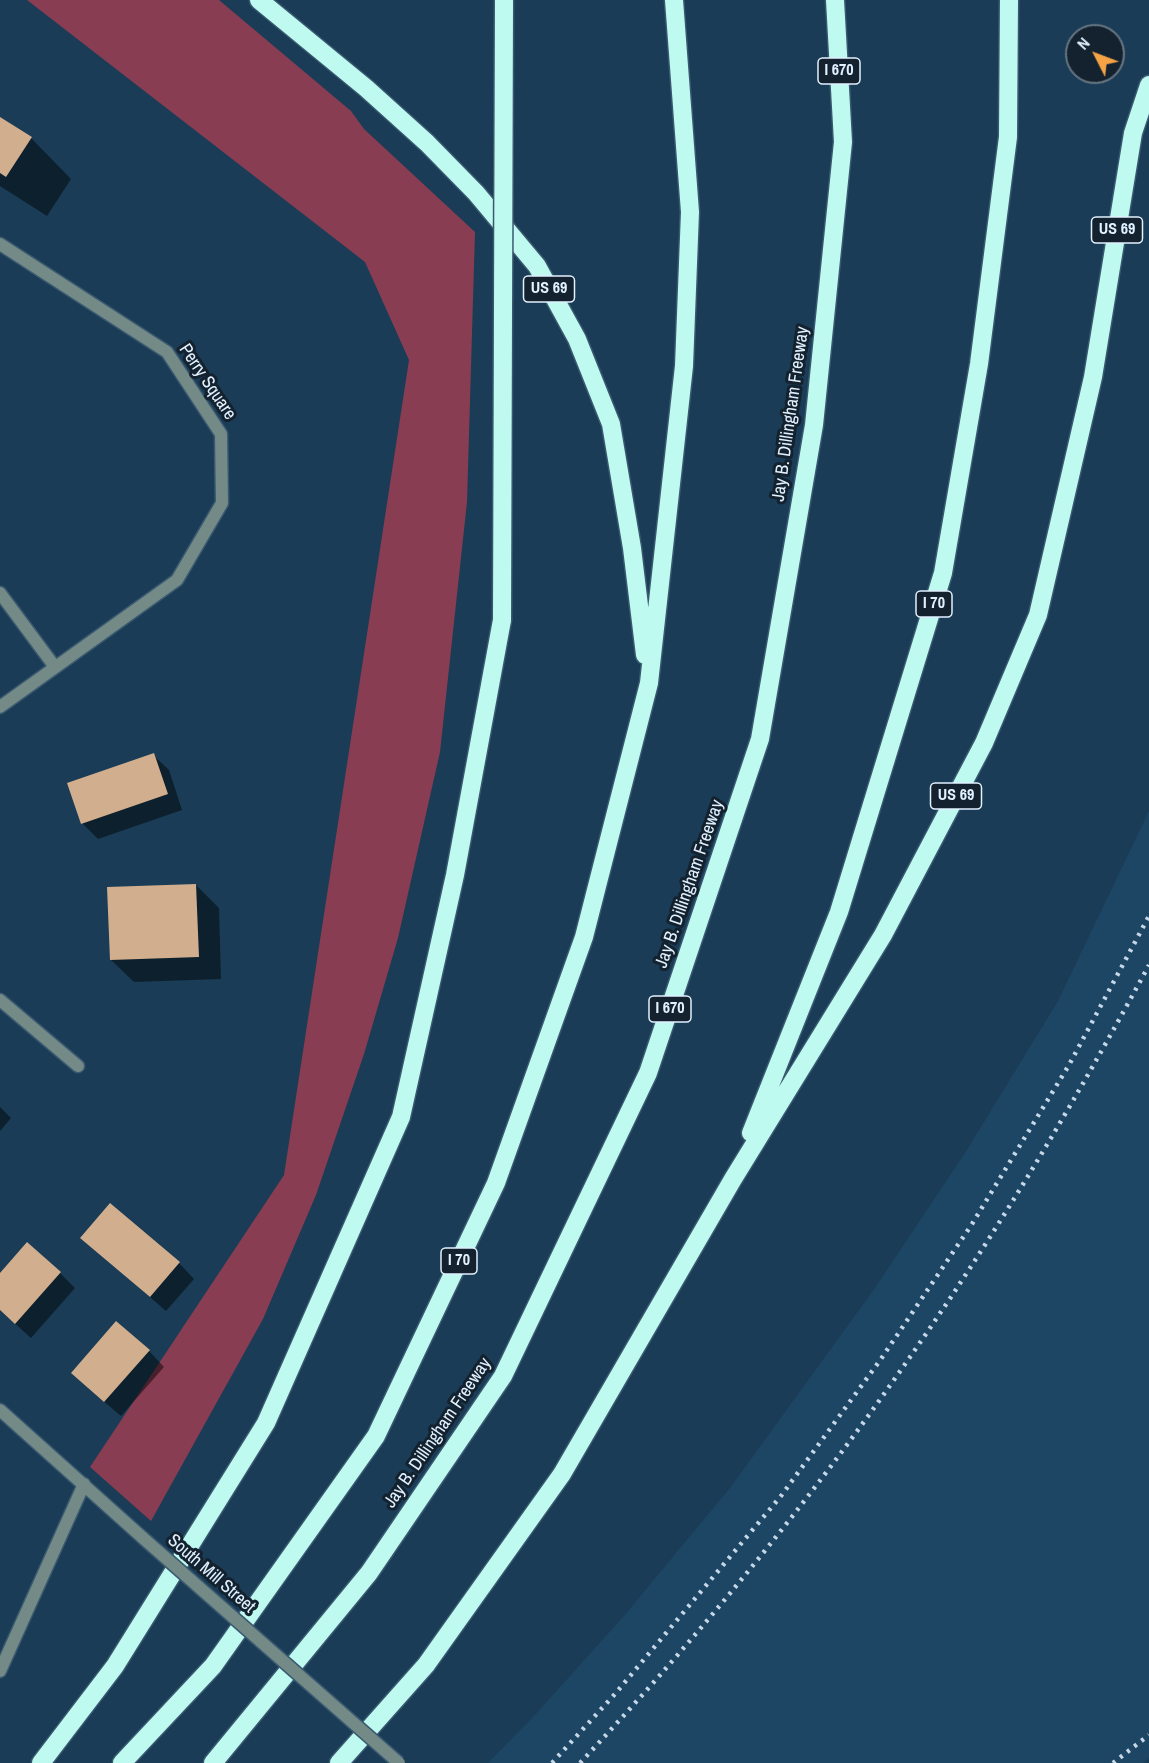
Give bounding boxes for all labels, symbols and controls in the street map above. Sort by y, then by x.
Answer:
north arrow [1065,24,1125,84]
text: N [1072,32,1094,54]
road number: I 670 [818,58,860,84]
road number: US 69 [1092,217,1142,243]
road number: US 69 [524,276,574,302]
street label: Jay B. Dillingham Freeway [768,325,814,503]
street label: Perry Square [174,340,240,424]
road number: I 70 [916,591,952,617]
road number: US 69 [930,783,982,809]
street label: Jay B. Dillingham Freeway [651,797,729,971]
road number: I 670 [649,996,691,1022]
road number: I 70 [441,1248,477,1274]
street label: Jay B. Dillingham Freeway [380,1354,496,1512]
street label: South Mill Street [163,1530,259,1618]

